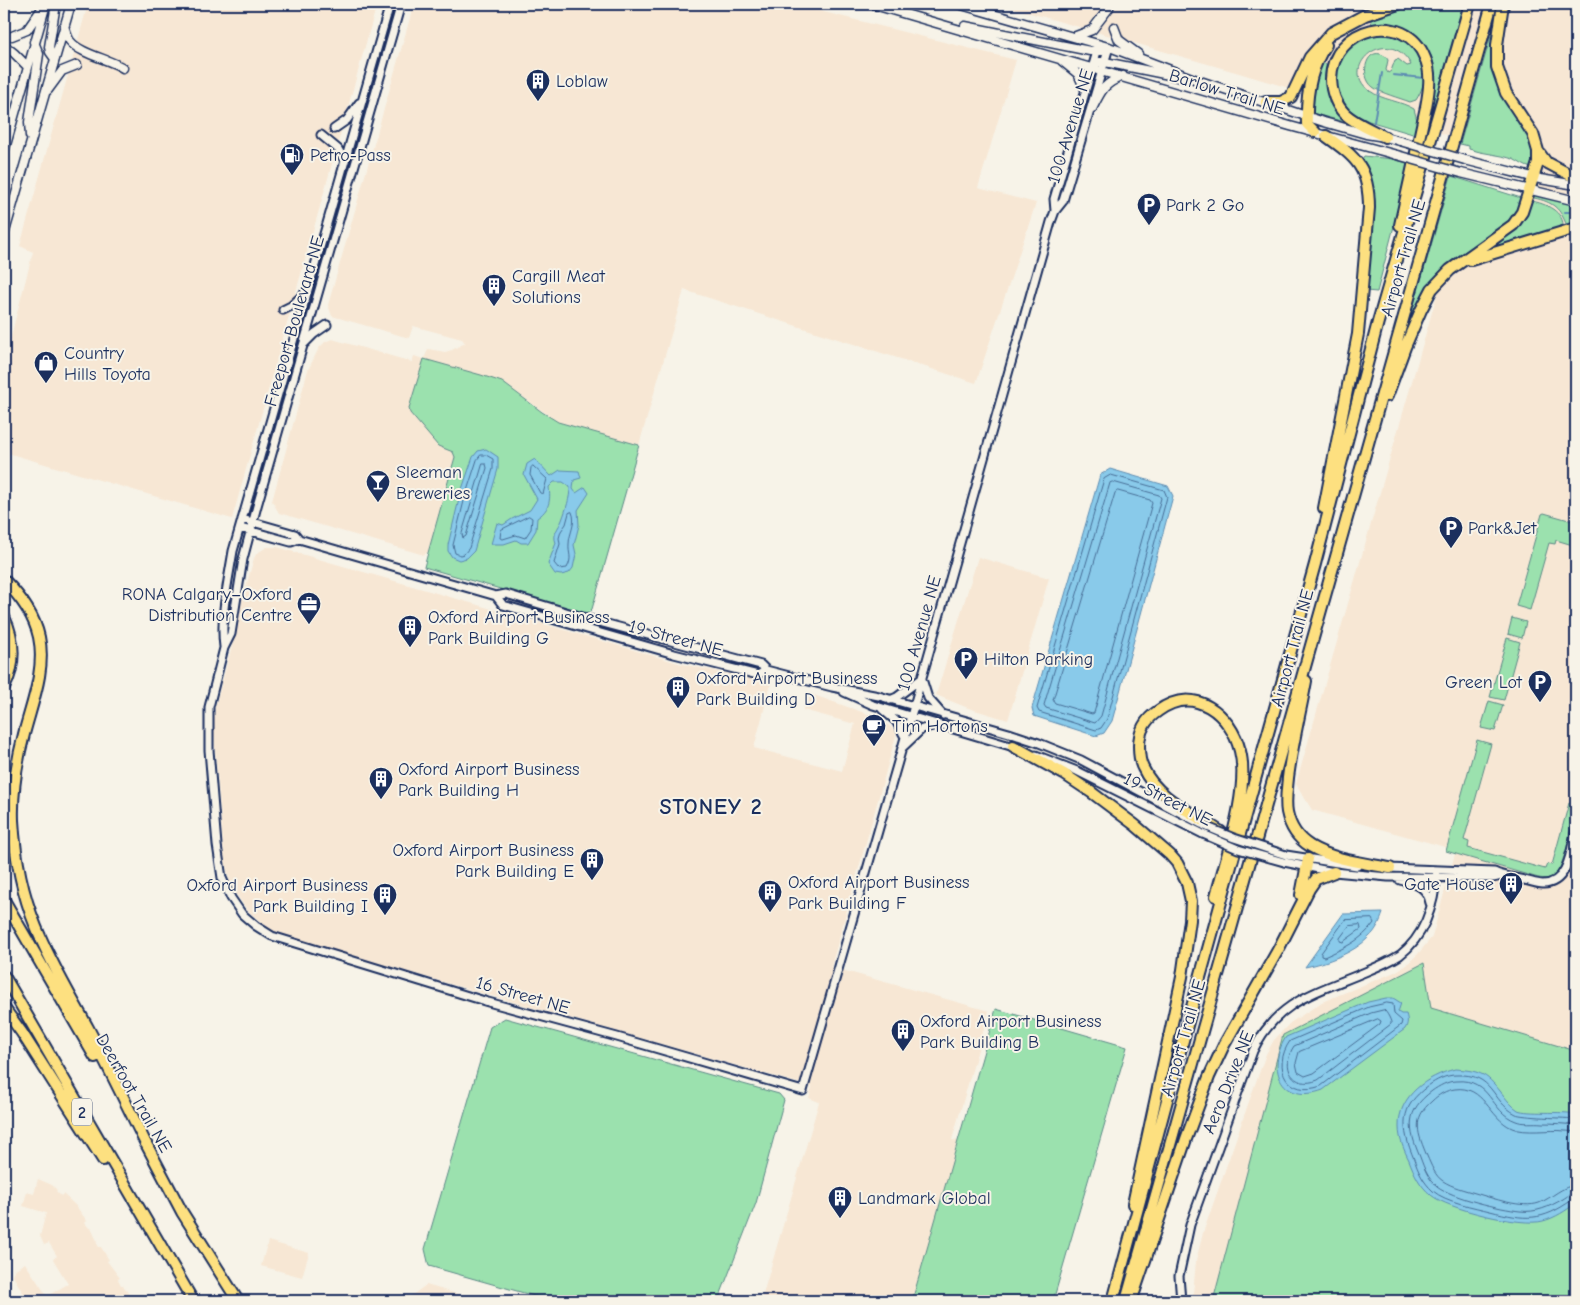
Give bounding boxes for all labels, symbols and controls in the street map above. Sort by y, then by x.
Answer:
street label: Barlow Trail NE [1166,65,1287,120]
street label: 100 Avenue NE [1043,66,1098,186]
building icon: Loblaw [525,68,551,102]
place label: Loblaw [556,71,608,92]
fuel station icon: Petro-Pass [279,142,305,176]
place label: Petro-Pass [310,145,391,166]
parking icon: Park 2 Go [1136,192,1162,226]
place label: Park 2 Go [1166,195,1244,216]
street label: Airport Trail NE [1377,197,1430,319]
street label: Freeport Boulevard NE [260,233,329,409]
place label: Cargill Meat Solutions [512,266,606,308]
building icon: Cargill Meat Solutions [481,273,507,307]
place label: Country Hills Toyota [64,343,151,385]
shop icon: Country Hills Toyota [33,350,59,384]
place label: Sleeman Breweries [396,462,470,504]
bar icon: Sleeman Breweries [365,469,391,503]
parking icon: Park&Jet [1438,515,1464,549]
place label: Park&Jet [1468,518,1537,539]
street label: 100 Avenue NE [893,573,946,693]
place label: RONA Calgary–Oxford Distribution Centre [122,584,292,626]
street label: Airport Trail NE [1267,587,1318,709]
office icon: RONA Calgary–Oxford Distribution Centre [296,591,322,625]
place label: Oxford Airport Business Park Building G [428,607,609,649]
building icon: Oxford Airport Business Park Building G [397,614,423,648]
street label: 19 Street NE [627,616,725,661]
parking icon: Hilton Parking [953,646,979,680]
place label: Hilton Parking [984,649,1093,670]
place label: Oxford Airport Business Park Building D [696,668,877,710]
parking icon: Green Lot [1527,669,1553,703]
place label: Green Lot [1445,672,1523,693]
building icon: Oxford Airport Business Park Building D [665,675,691,709]
cafe icon: Tim Hortons [861,713,887,747]
place label: Tim Hortons [892,716,988,737]
place label: Oxford Airport Business Park Building H [398,759,579,801]
building icon: Oxford Airport Business Park Building H [368,766,394,800]
street label: 19 Street NE [1120,768,1216,831]
district label: STONEY 2 [659,794,763,820]
place label: Oxford Airport Business Park Building E [393,840,574,882]
building icon: Oxford Airport Business Park Building E [579,847,605,881]
building icon: Gate House [1498,871,1524,905]
place label: Oxford Airport Business Park Building F [788,872,969,914]
place label: Gate House [1404,874,1494,895]
place label: Oxford Airport Business Park Building I [187,875,368,917]
building icon: Oxford Airport Business Park Building F [757,879,783,913]
building icon: Oxford Airport Business Park Building I [372,882,398,916]
street label: 16 Street NE [473,972,572,1019]
street label: Airport Trail NE [1157,977,1210,1099]
place label: Oxford Airport Business Park Building B [920,1011,1101,1053]
building icon: Oxford Airport Business Park Building B [890,1018,916,1052]
street label: Aero Drive NE [1198,1027,1259,1137]
street label: Deerfoot Trail NE [91,1030,176,1156]
road number: 2 [72,1098,92,1126]
building icon: Landmark Global [827,1185,853,1219]
place label: Landmark Global [858,1188,991,1209]

